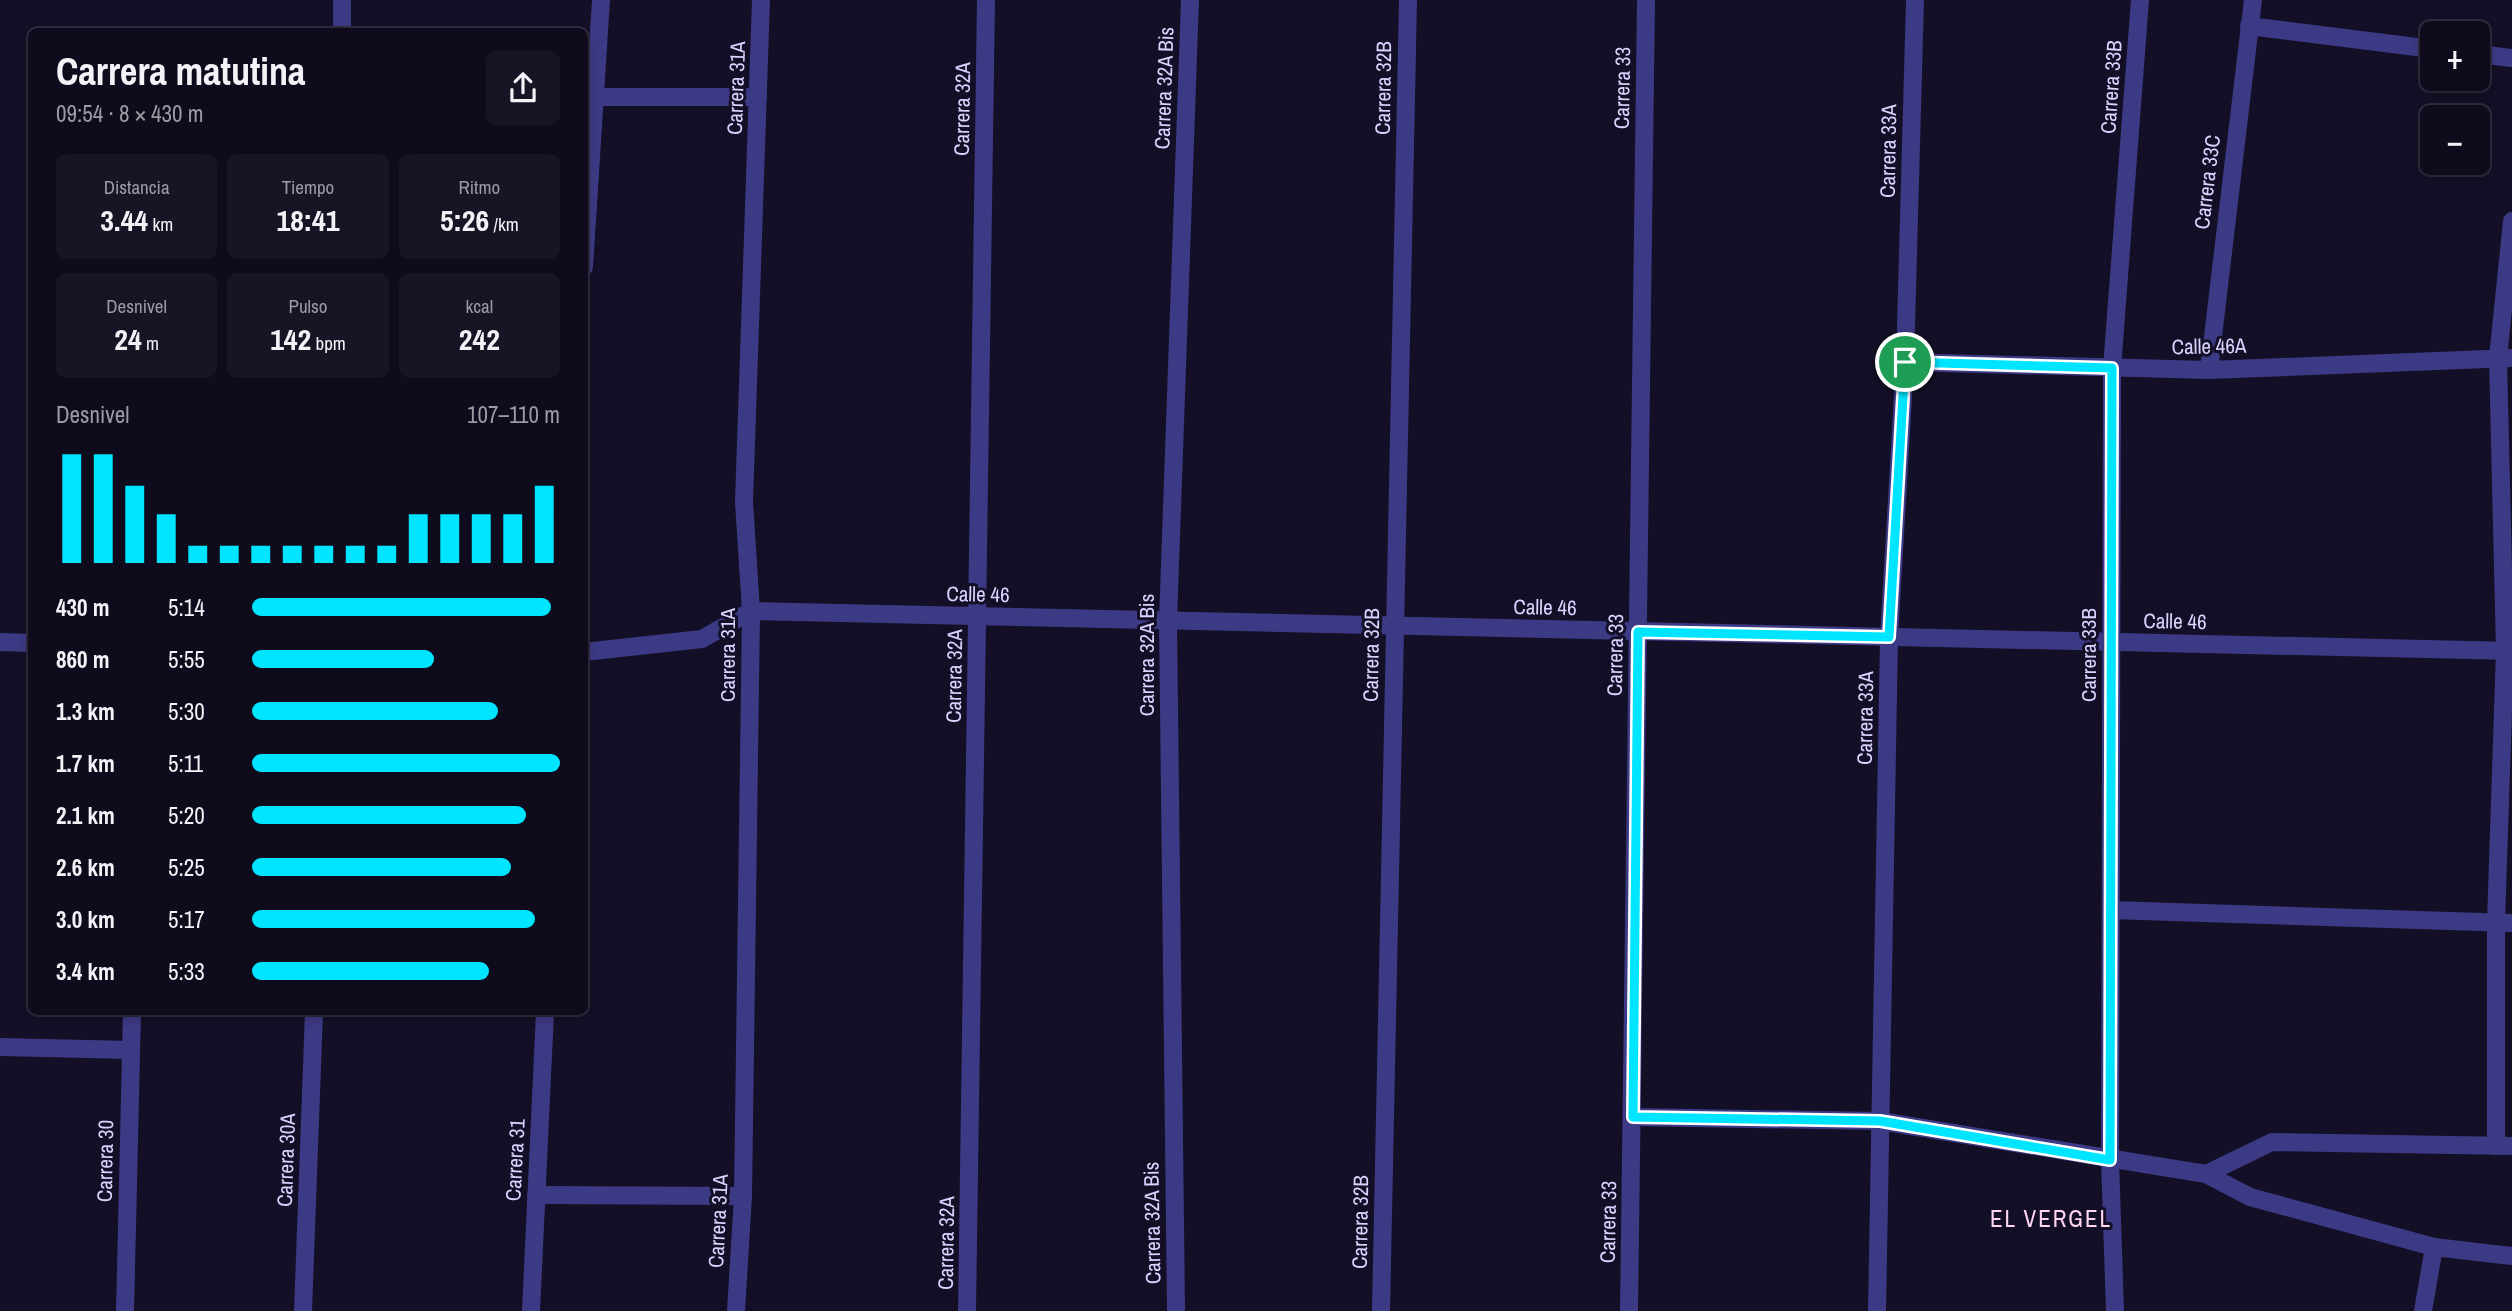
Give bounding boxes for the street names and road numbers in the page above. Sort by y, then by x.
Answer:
street label: Carrera 32A Bis [1147,26,1181,150]
street label: Carrera 33B [2093,39,2129,135]
street label: Carrera 31A [720,40,752,135]
street label: Carrera 32B [1368,41,1398,135]
street label: Carrera 33 [1607,47,1637,129]
street label: Carrera 32A [947,61,977,156]
street label: Carrera 33A [1873,103,1903,198]
street label: Carrera 33C [2187,133,2227,231]
street label: Calle 46A [2171,331,2247,361]
street label: Calle 46 [946,579,1010,609]
street label: Calle 46 [1513,592,1577,622]
street label: Carrera 32A Bis [1132,594,1161,716]
street label: Calle 46 [2143,606,2207,636]
street label: Carrera 31A [713,608,742,702]
street label: Carrera 32B [1356,608,1386,702]
street label: Carrera 33B [2074,608,2103,702]
street label: Carrera 33 [1600,614,1630,696]
street label: Carrera 32A [939,628,969,723]
street label: Carrera 33A [1850,670,1880,765]
street label: Carrera 30A [270,1112,302,1207]
street label: Carrera 31 [498,1118,532,1202]
street label: Carrera 30 [90,1120,120,1202]
street label: Carrera 32A Bis [1136,1161,1168,1285]
street label: Carrera 31A [701,1173,735,1269]
street label: Carrera 32B [1345,1175,1375,1269]
street label: Carrera 33 [1593,1181,1623,1263]
street label: Carrera 32A [931,1195,961,1290]

